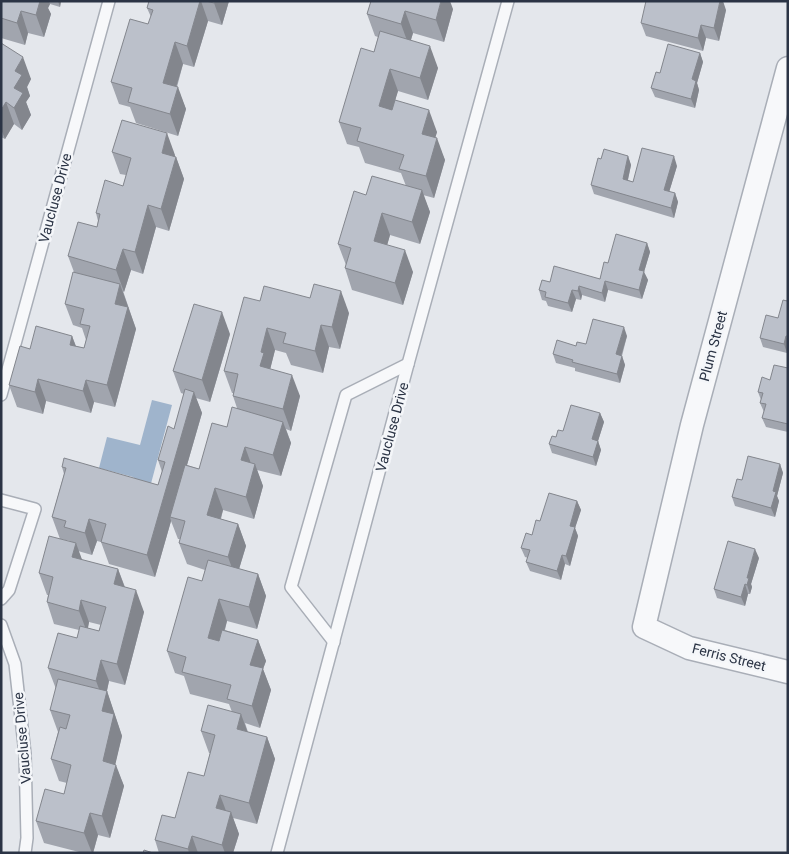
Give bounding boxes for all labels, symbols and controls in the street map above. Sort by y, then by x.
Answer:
street label: Vaucluse Drive [35,152,75,244]
street label: Plum Street [696,308,730,383]
street label: Vaucluse Drive [372,381,412,473]
street label: Ferris Street [690,640,768,674]
street label: Vaucluse Drive [10,691,34,785]

